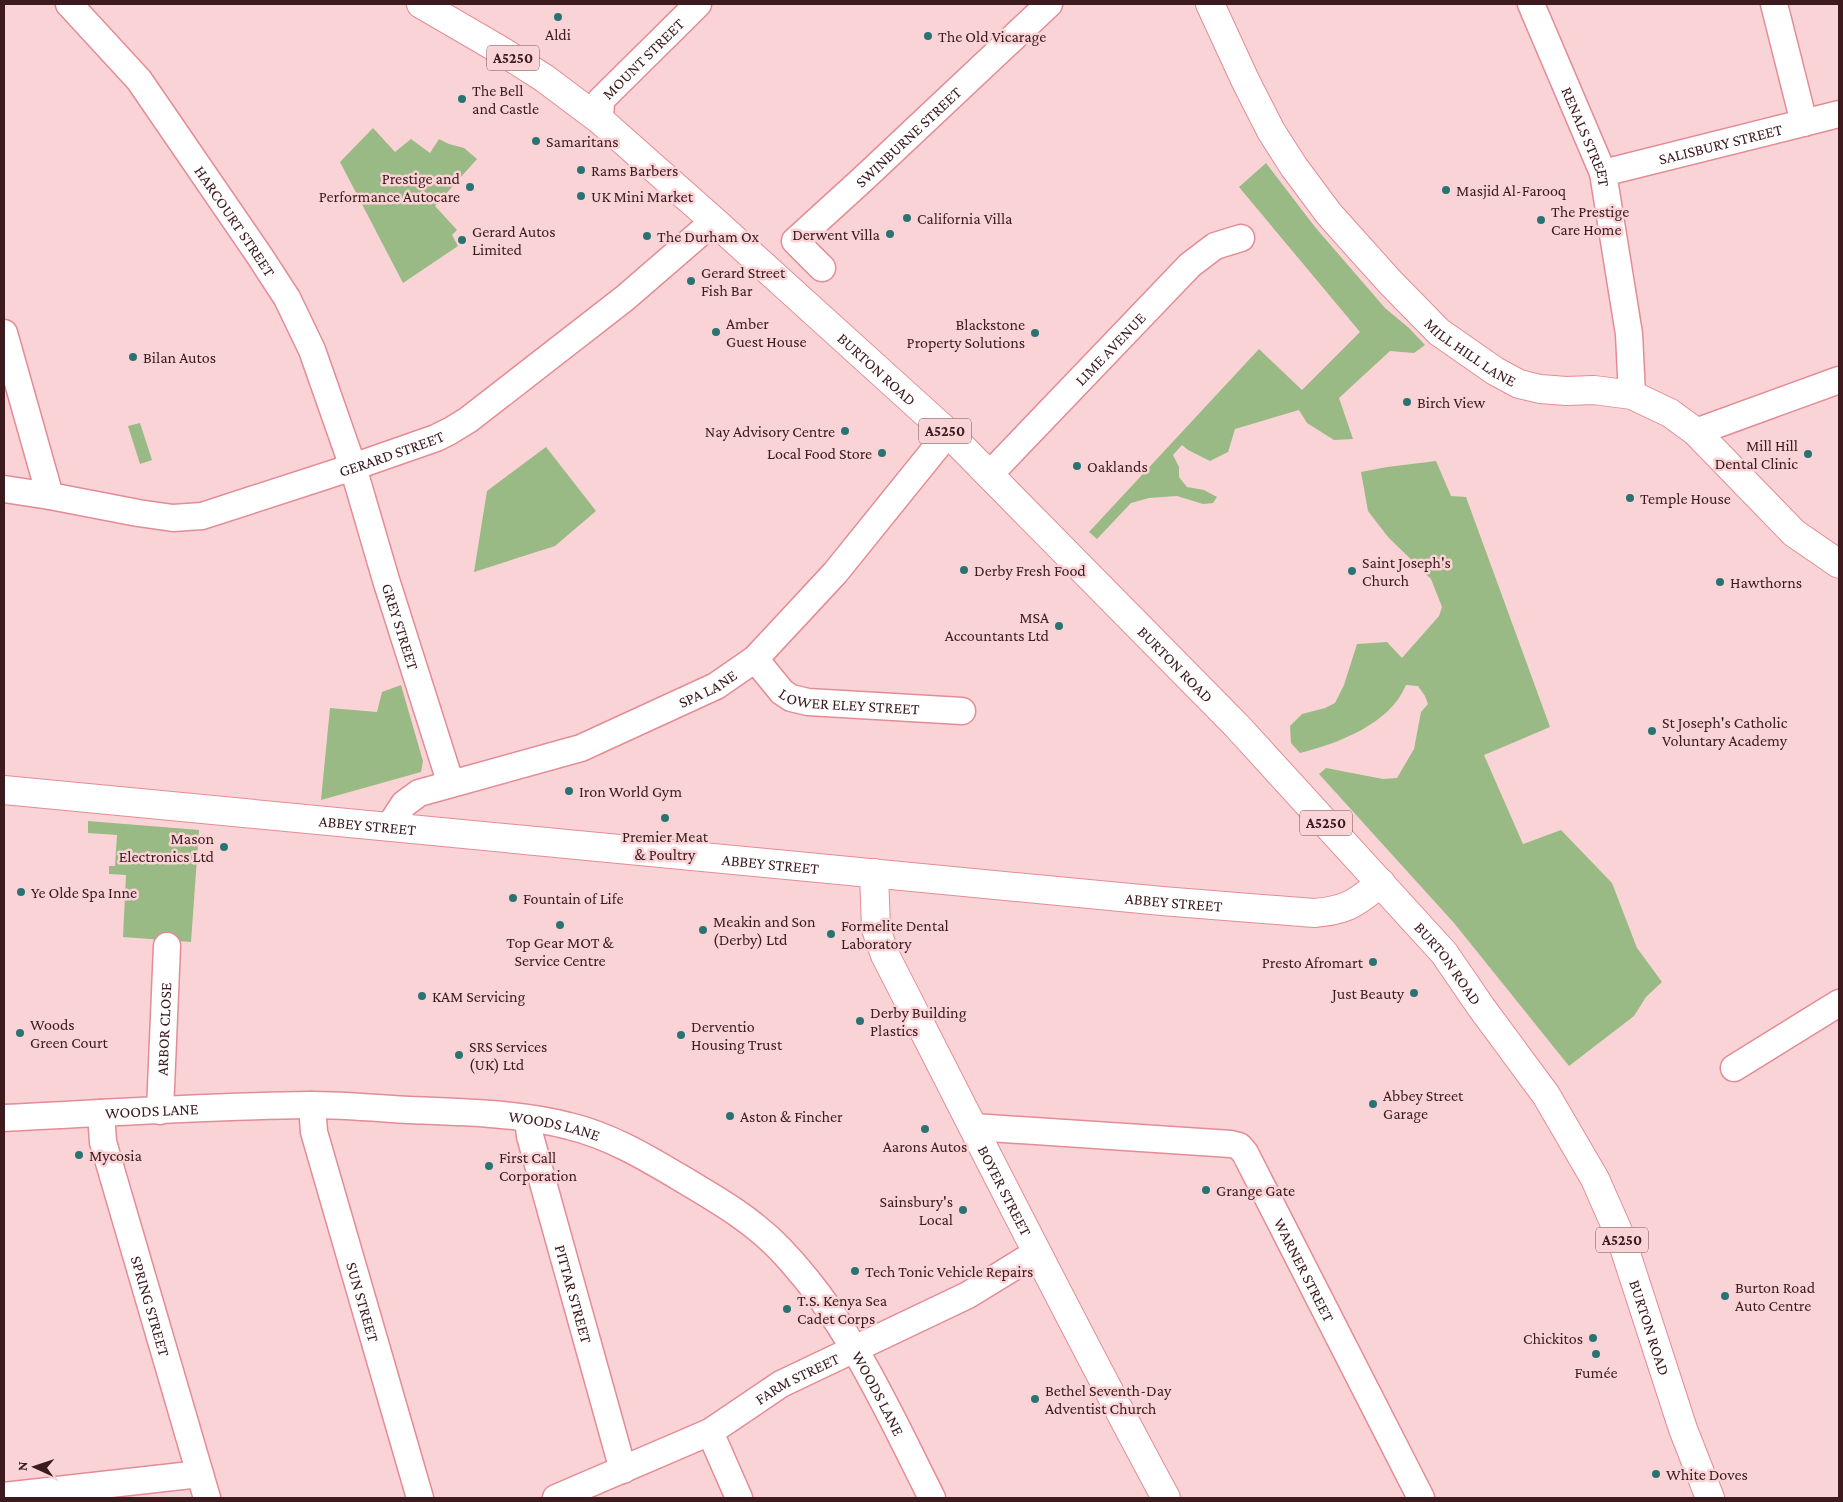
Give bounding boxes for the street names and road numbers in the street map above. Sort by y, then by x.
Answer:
street label: MOUNT STREET [599,14,687,102]
road number: A5250 [487,46,539,70]
street label: SWINBURNE STREET [852,83,965,190]
street label: RENALS STREET [1559,84,1614,188]
street label: SALISBURY STREET [1657,120,1784,167]
street label: HARCOURT STREET [192,162,279,280]
street label: LIME AVENUE [1071,309,1149,388]
street label: MILL HILL LANE [1421,314,1520,390]
street label: BURTON ROAD [835,329,920,408]
road number: A5250 [919,418,971,444]
street label: GERARD STREET [337,427,447,479]
street label: GREY STREET [379,581,423,672]
street label: BURTON ROAD [1135,623,1217,705]
street label: SPA LANE [676,666,740,711]
street label: LOWER ELEY STREET [776,684,920,717]
road number: A5250 [1300,810,1352,836]
street label: ABBEY STREET [318,812,417,838]
street label: ABBEY STREET [721,850,820,877]
street label: ABBEY STREET [1124,889,1223,914]
street label: BURTON ROAD [1411,918,1485,1008]
street label: ARBOR CLOSE [153,982,174,1076]
street label: WOODS LANE [105,1100,199,1121]
street label: WOODS LANE [508,1107,603,1144]
street label: BOYER STREET [975,1143,1035,1239]
street label: WARNER STREET [1271,1215,1338,1325]
road number: A5250 [1596,1228,1648,1252]
street label: PITTAR STREET [552,1243,596,1345]
street label: SPRING STREET [128,1254,174,1359]
street label: SUN STREET [344,1260,383,1344]
street label: BURTON ROAD [1627,1277,1673,1377]
street label: WOODS LANE [849,1348,908,1439]
street label: FARM STREET [752,1349,842,1408]

